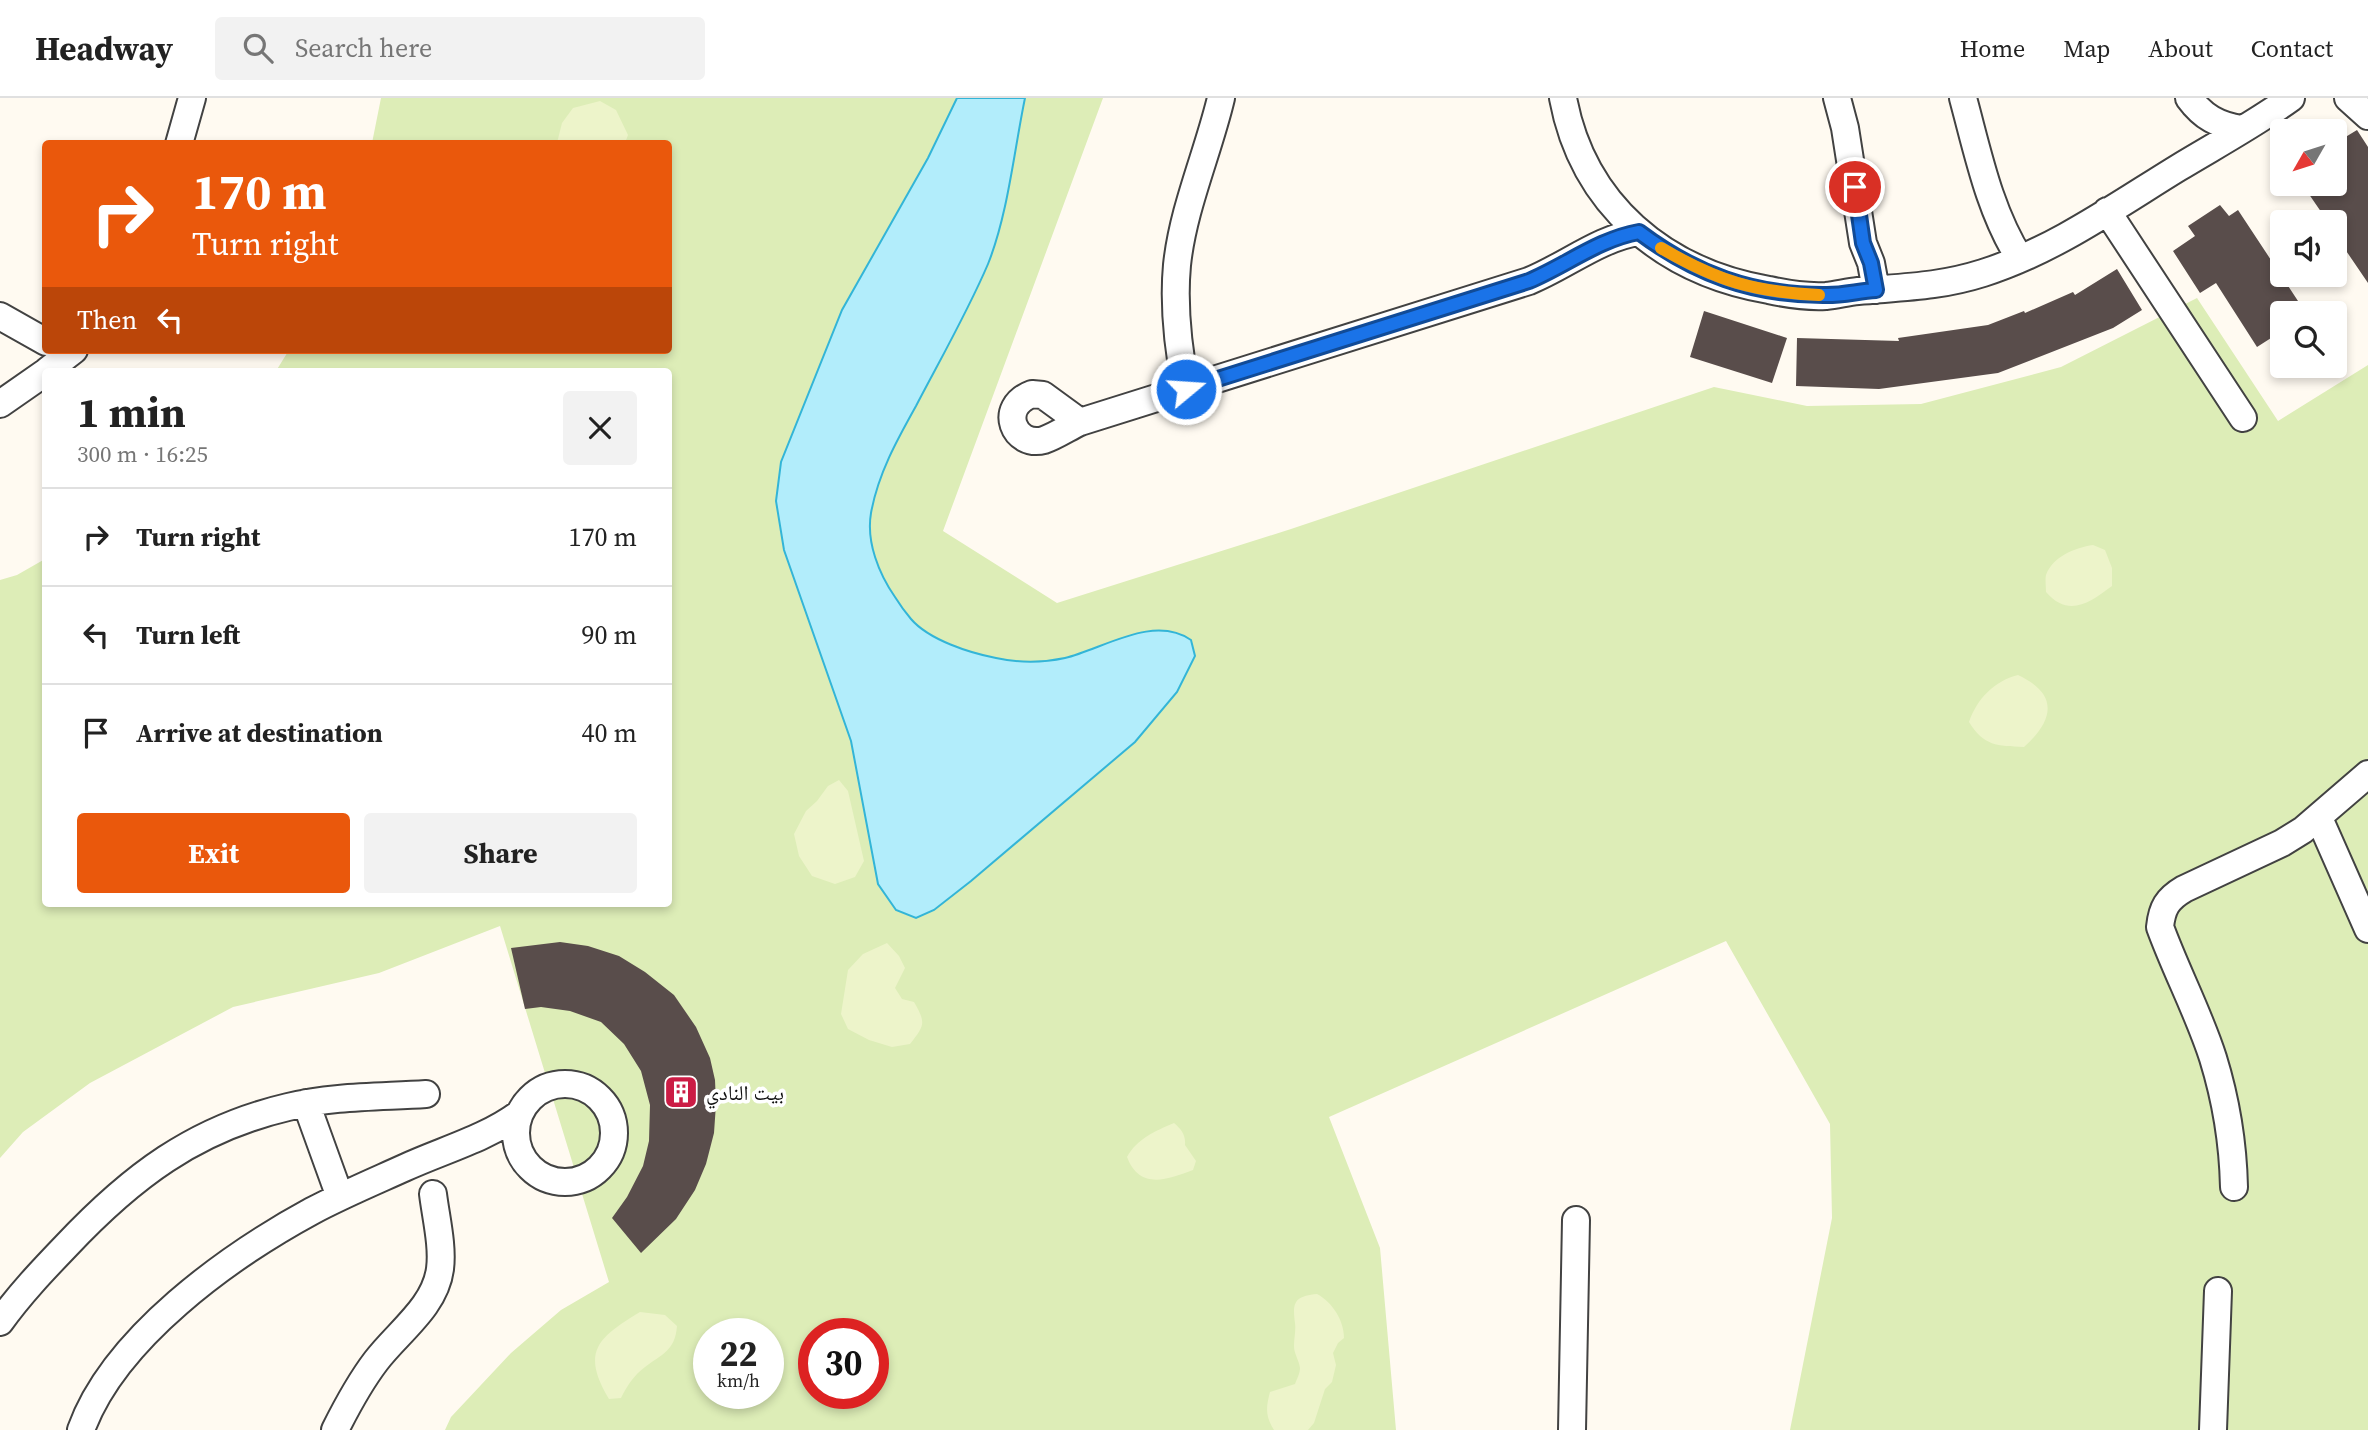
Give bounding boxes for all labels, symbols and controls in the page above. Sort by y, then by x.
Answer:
search box [215,17,705,80]
text: Headway [35,26,173,71]
icon: search [239,29,277,67]
text: Search here [295,30,432,66]
text: Home [1960,32,2025,65]
text: Map [2063,32,2110,65]
text: About [2148,32,2213,65]
text: Contact [2251,32,2333,65]
north arrow [2270,119,2347,196]
map controls [2270,119,2347,378]
pin [1825,157,1885,217]
text: 170 m [192,158,327,225]
icon: right [77,168,168,259]
icon: arrive [1836,168,1874,206]
button: sound [2270,210,2347,287]
text: Turn right [192,222,338,266]
icon: left [151,301,189,339]
button: search [2270,301,2347,378]
text: Then [77,302,137,338]
position arrow [1149,352,1223,426]
text: 1 min [77,383,186,441]
button: close [563,391,637,465]
text: 300 m · 16:25 [77,438,208,470]
icon: right [77,518,115,556]
text: Turn right [136,519,260,555]
text: 170 m [569,519,637,555]
icon: left [77,616,115,654]
text: Turn left [136,617,240,653]
text: 90 m [582,617,637,653]
icon: arrive [77,714,115,752]
text: Arrive at destination [136,715,383,751]
text: 40 m [582,715,637,751]
button: Exit [77,813,350,893]
button: Share [364,813,637,893]
building icon: بيت النادي [662,1073,700,1111]
place label: بيت النادي [706,1078,784,1109]
speed limit sign: 30 [798,1318,889,1409]
text: 22 [720,1330,757,1378]
text: km/h [717,1368,760,1393]

